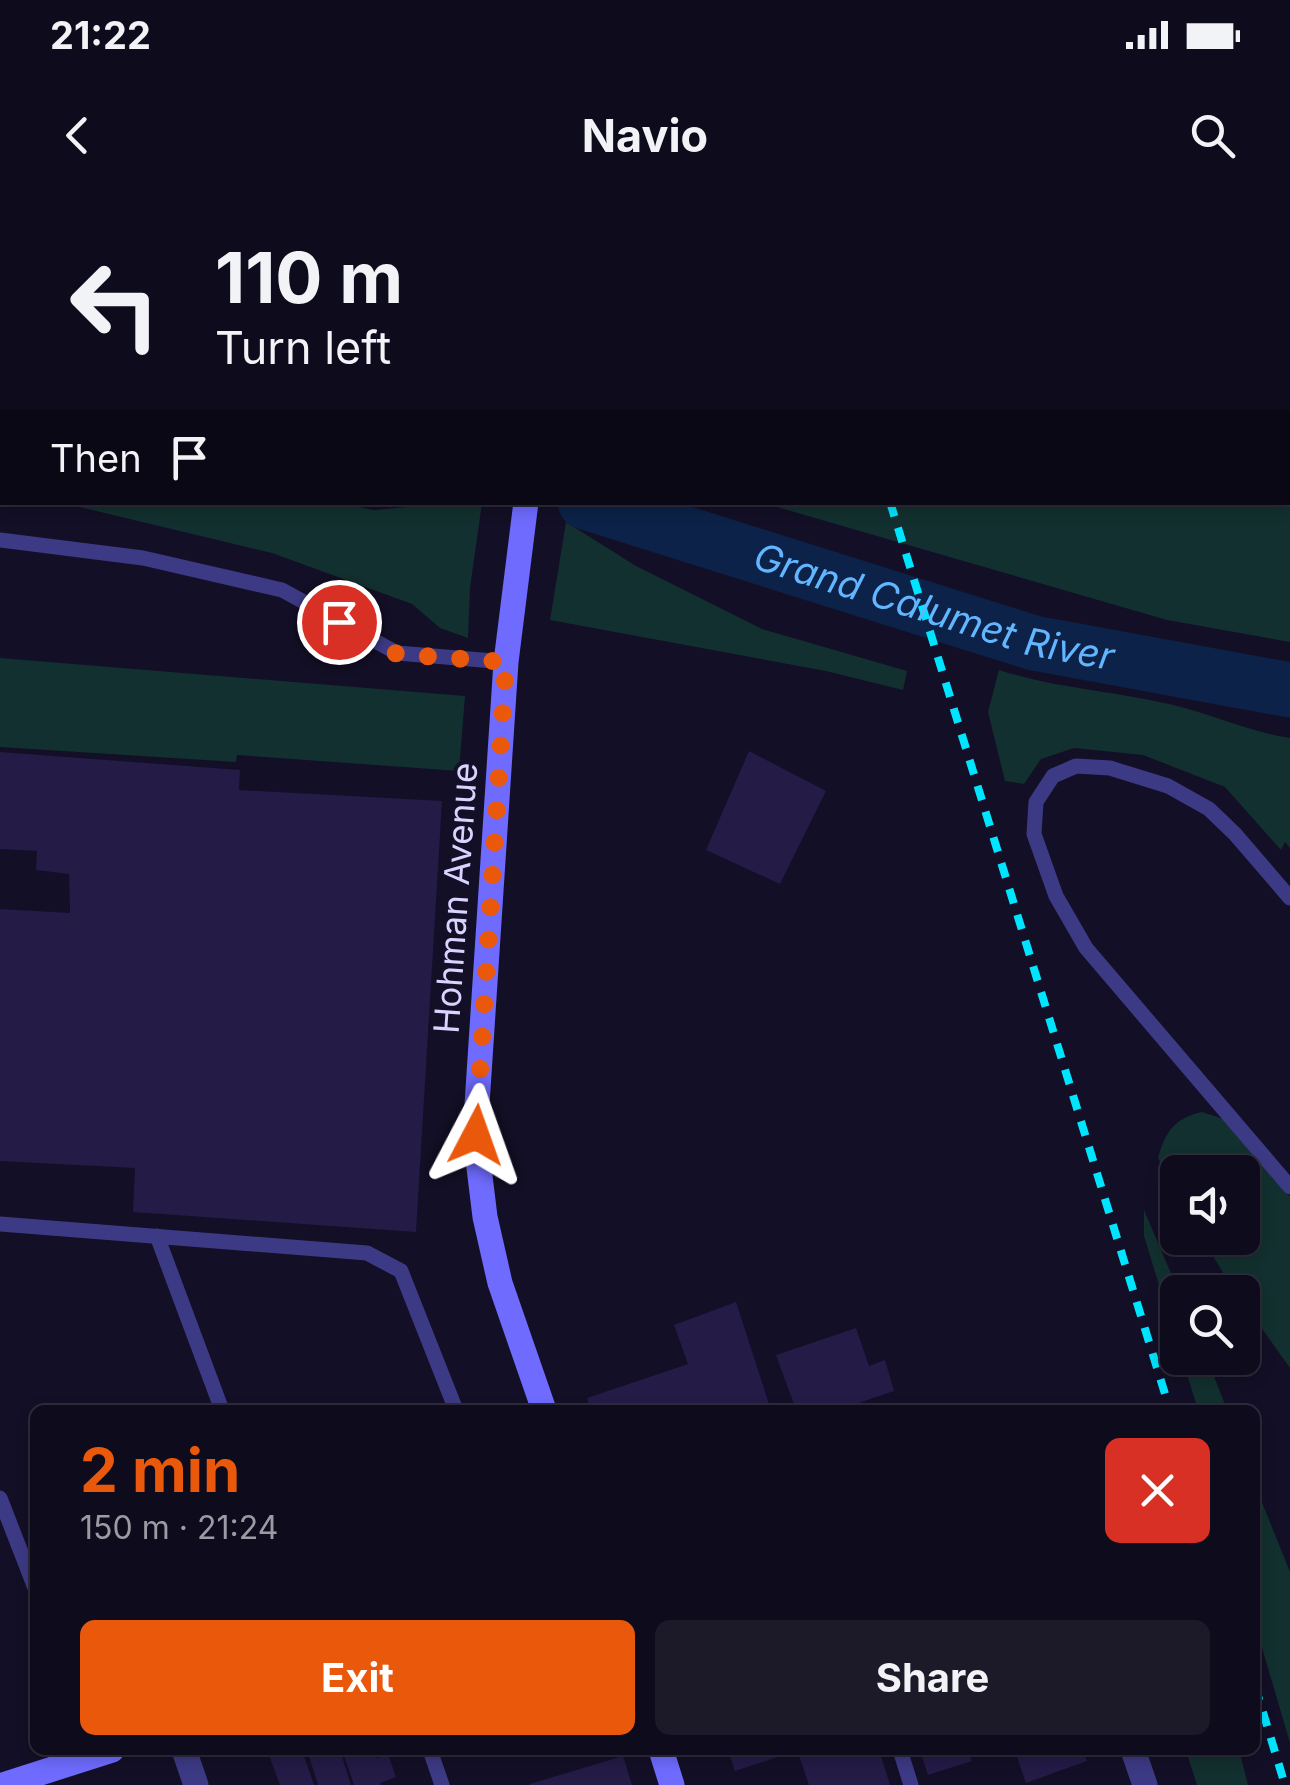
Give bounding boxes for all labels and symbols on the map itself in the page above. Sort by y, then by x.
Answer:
water label: Grand Calumet River [748,533,1120,680]
pin [297,580,382,665]
street label: Hohman Avenue [425,761,485,1035]
position arrow [424,1083,528,1187]

